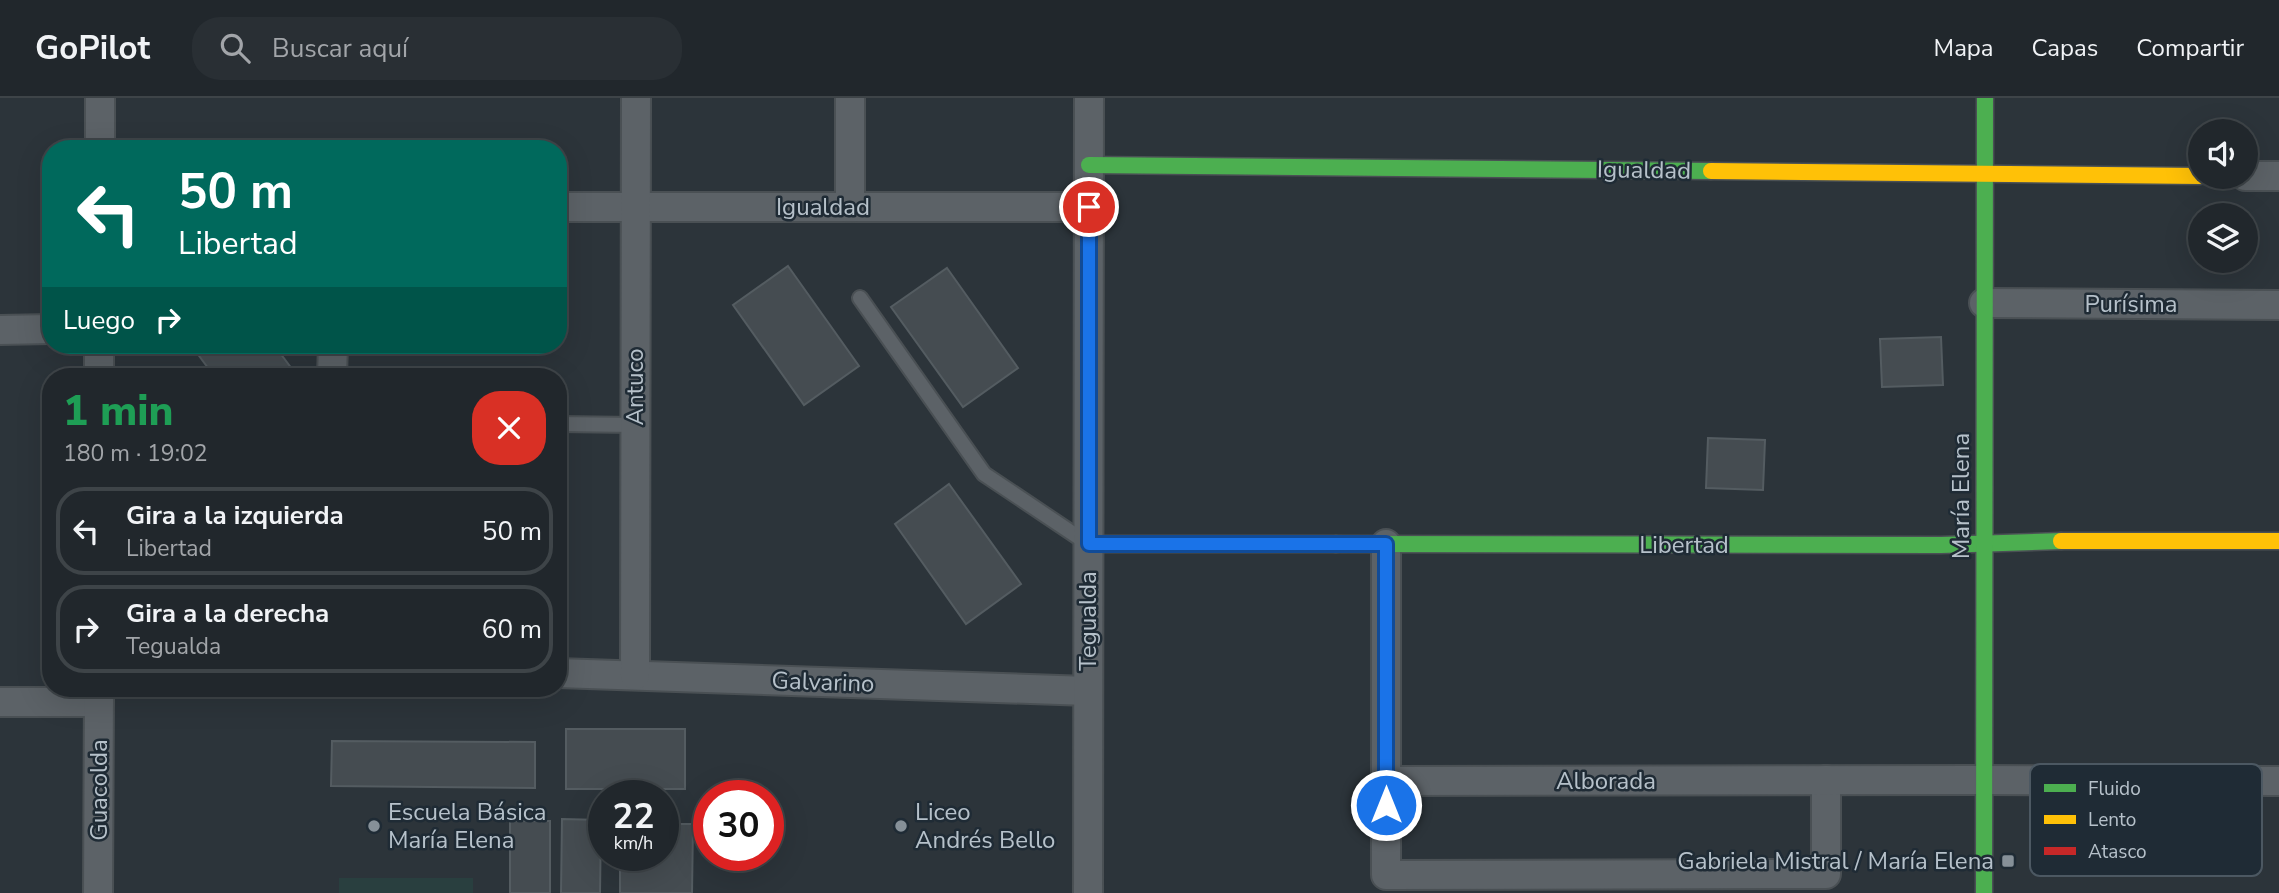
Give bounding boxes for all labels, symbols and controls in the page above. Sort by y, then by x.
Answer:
search box [192,17,682,80]
text: GoPilot [35,26,150,71]
icon: search [216,29,254,67]
text: Buscar aquí [272,31,408,66]
text: Mapa [1934,32,1994,64]
text: Capas [2032,32,2098,64]
text: Compartir [2136,32,2244,64]
map controls [2188,119,2258,273]
button: sound [2188,119,2258,189]
street label: Igualdad [1597,153,1691,187]
text: 50 m [178,158,293,225]
icon: left [63,168,154,259]
pin [1059,177,1119,237]
icon: arrive [1070,188,1108,226]
street label: Igualdad [776,191,870,223]
button: layers [2188,203,2258,273]
text: Libertad [178,222,298,265]
street label: Purísima [2084,288,2178,320]
icon: right [149,301,187,339]
text: Luego [63,303,135,338]
street label: Antuco [619,348,651,426]
text: 1 min [63,383,173,440]
button: close [472,391,546,465]
street label: María Elena [1945,433,1977,559]
text: 180 m · 19:02 [63,438,208,469]
text: Gira a la izquierda [126,498,344,533]
icon: left [67,512,105,550]
text: 50 m [482,514,542,549]
street label: Libertad [1639,529,1729,561]
text: Libertad [126,533,212,564]
street label: Tegualda [1072,571,1104,671]
text: Gira a la derecha [126,596,329,631]
icon: right [67,610,105,648]
text: 60 m [482,612,542,647]
text: Tegualda [126,631,221,662]
street label: Galvarino [771,664,875,700]
street label: Guacolda [83,739,115,841]
legend [2030,764,2262,876]
street label: Alborada [1556,765,1656,797]
position arrow [1349,768,1423,842]
text: Fluido [2088,776,2141,802]
speed limit sign: 30 [693,780,784,871]
text: 22 [612,793,655,840]
place label: Escuela Básica María Elena [388,796,546,856]
place label: Liceo Andrés Bello [915,796,1055,856]
text: Lento [2088,807,2136,833]
marker: Escuela Básica María Elena [366,818,382,834]
marker: Liceo Andrés Bello [893,818,909,834]
text: km/h [614,831,653,855]
text: Atasco [2088,839,2147,865]
place label: Gabriela Mistral / María Elena [1677,845,1994,877]
marker: Gabriela Mistral / María Elena [2000,853,2016,869]

